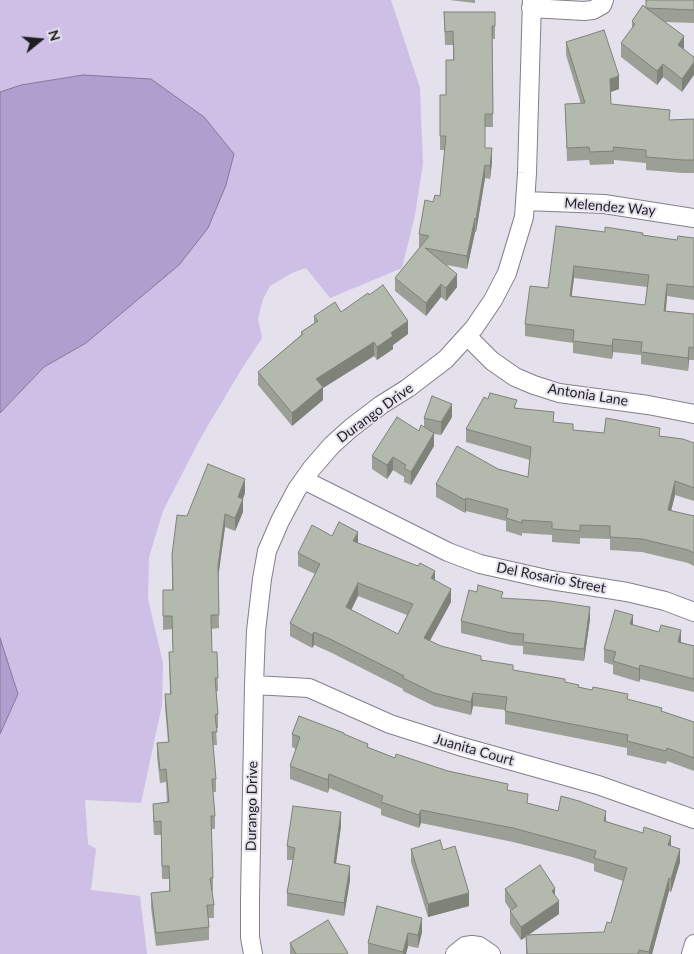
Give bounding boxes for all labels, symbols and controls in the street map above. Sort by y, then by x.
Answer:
north arrow [15,15,65,65]
text: N [45,28,65,43]
street label: Melendez Way [564,195,656,219]
street label: Durango Drive [334,380,416,446]
street label: Antonia Lane [547,380,629,410]
street label: Del Rosario Street [495,559,607,597]
street label: Juanita Court [432,731,516,769]
street label: Durango Drive [243,761,261,851]

